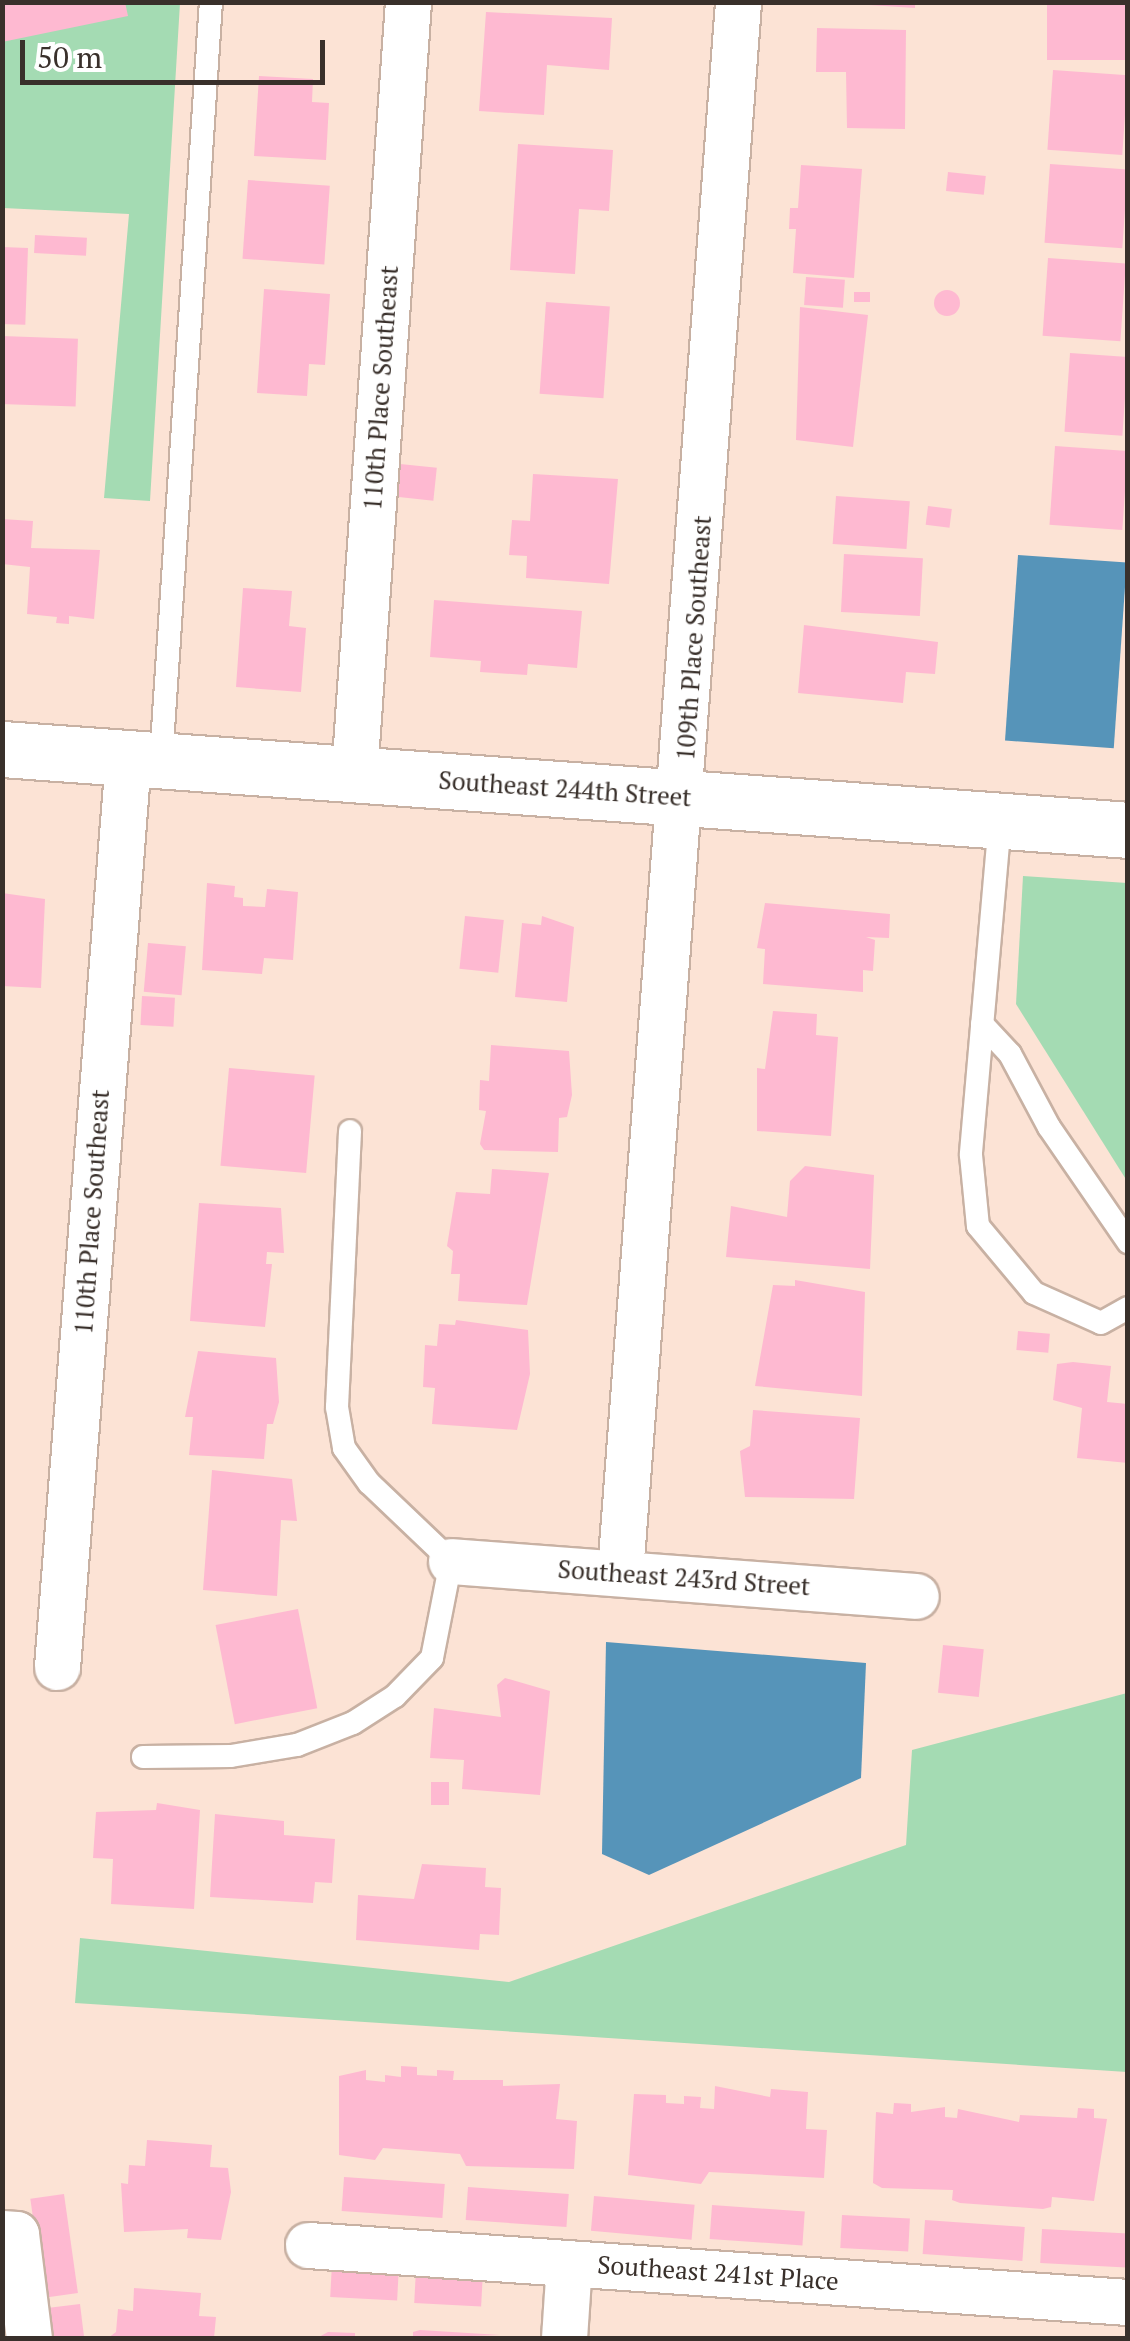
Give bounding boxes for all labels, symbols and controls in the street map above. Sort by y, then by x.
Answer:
scale bar [25,20,330,82]
text: 50 m [37,37,102,77]
street label: 110th Place Southeast [357,264,405,512]
street label: 109th Place Southeast [670,514,718,762]
street label: Southeast 244th Street [437,765,693,813]
street label: 110th Place Southeast [68,1088,116,1336]
street label: Southeast 243rd Street [557,1554,811,1602]
street label: Southeast 241st Place [596,2250,840,2296]

